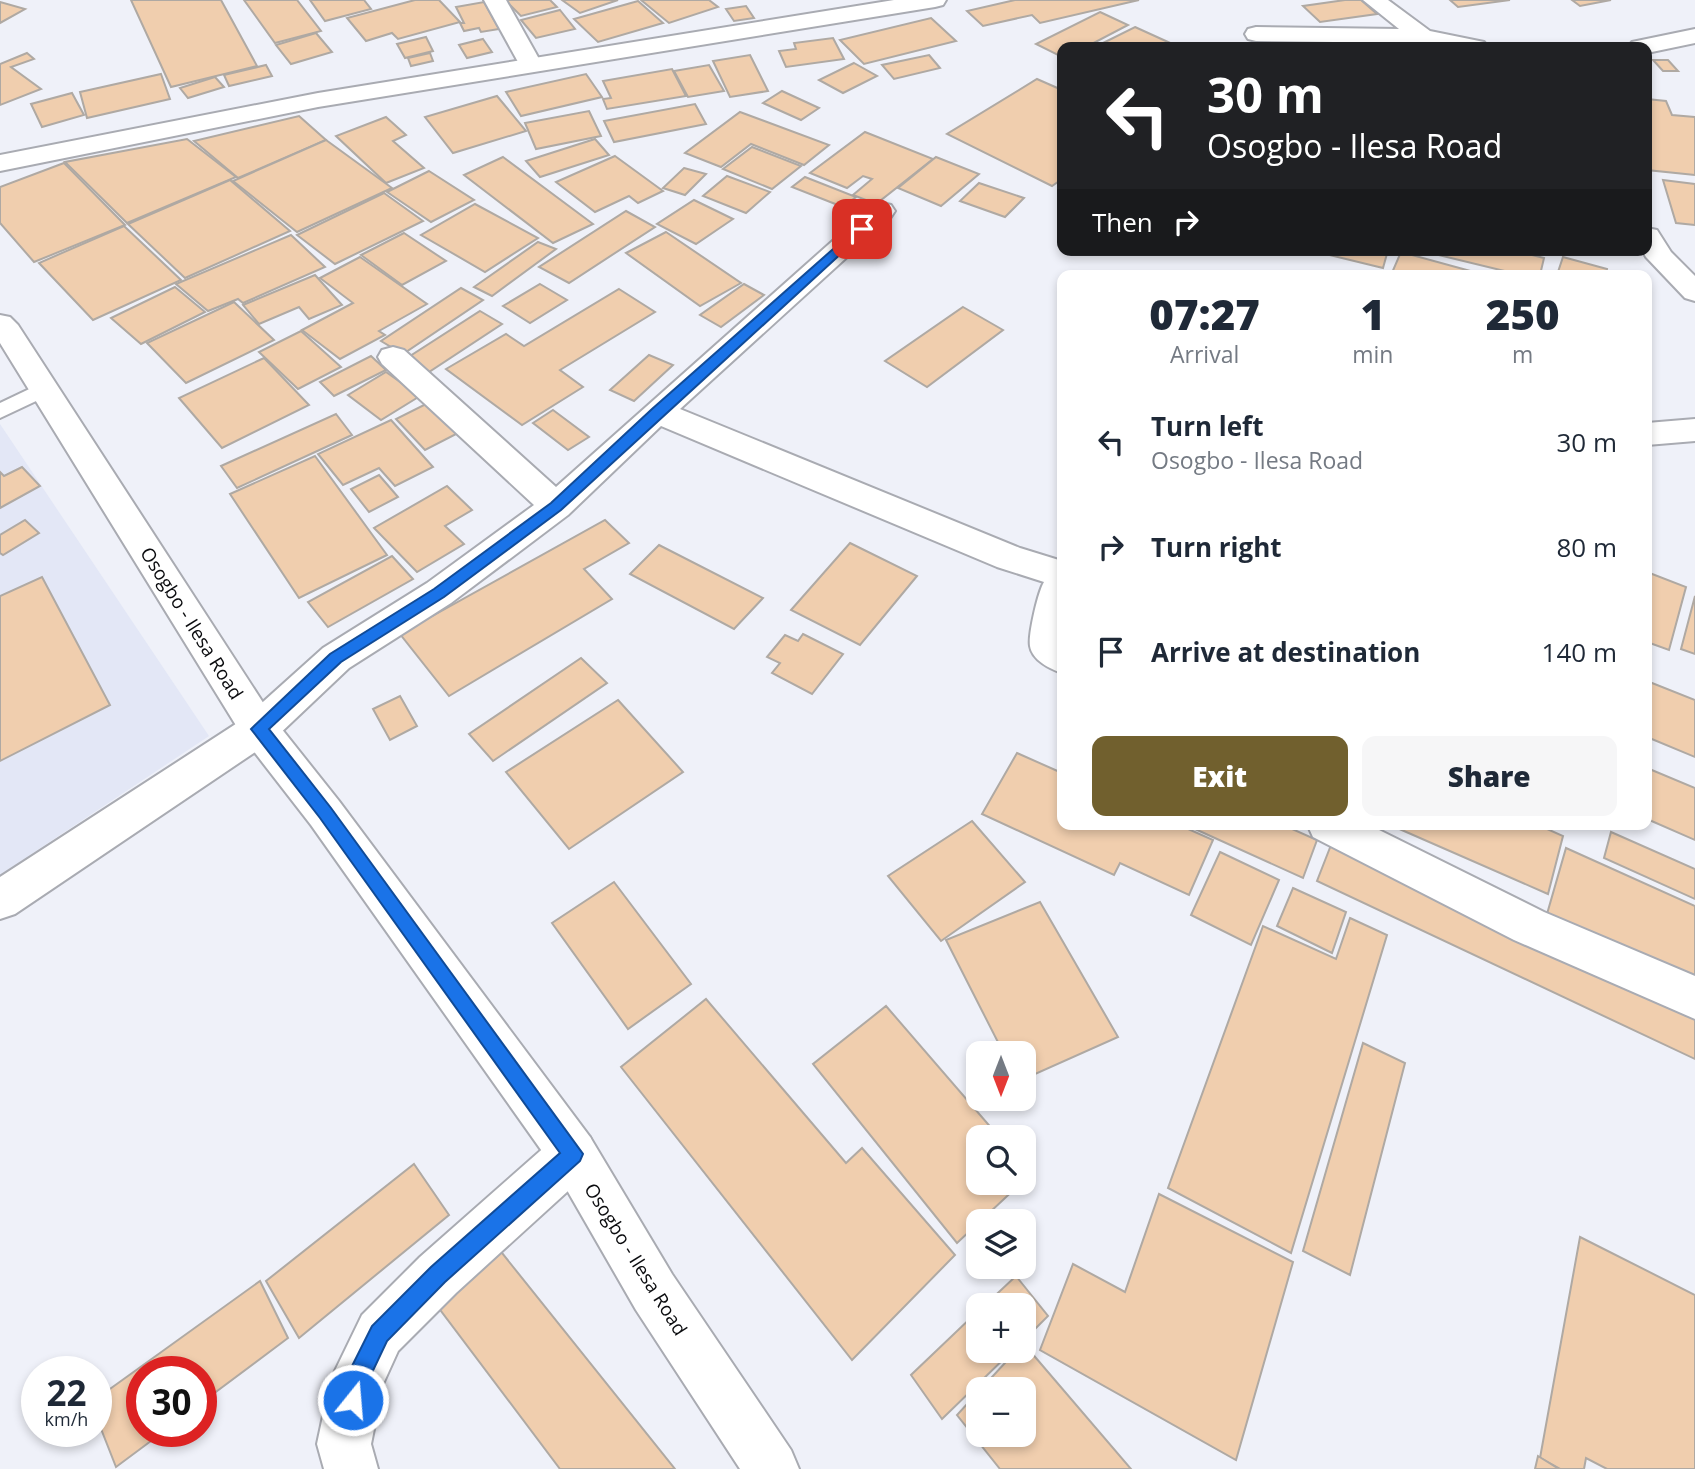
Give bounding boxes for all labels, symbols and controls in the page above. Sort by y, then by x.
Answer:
text: 30 m [1207,61,1324,127]
icon: left [1092,70,1183,161]
text: Osogbo - Ilesa Road [1207,124,1502,167]
pin [832,199,892,259]
icon: right [1167,203,1205,241]
text: Then [1092,204,1153,240]
icon: arrive [843,210,881,248]
text: 07:27 [1149,285,1260,342]
text: 1 [1361,285,1385,342]
text: 250 [1486,285,1560,342]
text: Arrival [1170,338,1239,370]
text: min [1352,338,1393,370]
text: m [1512,338,1533,370]
text: Turn left [1151,408,1263,444]
icon: left [1092,423,1130,461]
text: 30 m [1556,424,1617,460]
text: Osogbo - Ilesa Road [1151,444,1363,476]
icon: right [1092,528,1130,566]
text: Turn right [1151,529,1282,565]
text: 80 m [1556,529,1617,565]
street label: Osogbo - Ilesa Road [135,542,249,704]
icon: arrive [1092,633,1130,671]
text: Arrive at destination [1151,634,1420,670]
text: 140 m [1542,634,1617,670]
button: Exit [1092,736,1348,816]
button: Share [1362,736,1617,816]
north arrow [966,1041,1036,1111]
map controls [966,1041,1036,1447]
button: search [966,1125,1036,1195]
street label: Osogbo - Ilesa Road [579,1178,693,1340]
button: layers [966,1209,1036,1279]
button: + [966,1293,1036,1363]
speed limit sign: 30 [126,1356,217,1447]
position arrow [316,1363,390,1437]
text: 22 [46,1369,87,1416]
button: − [966,1377,1036,1447]
text: km/h [45,1407,88,1431]

